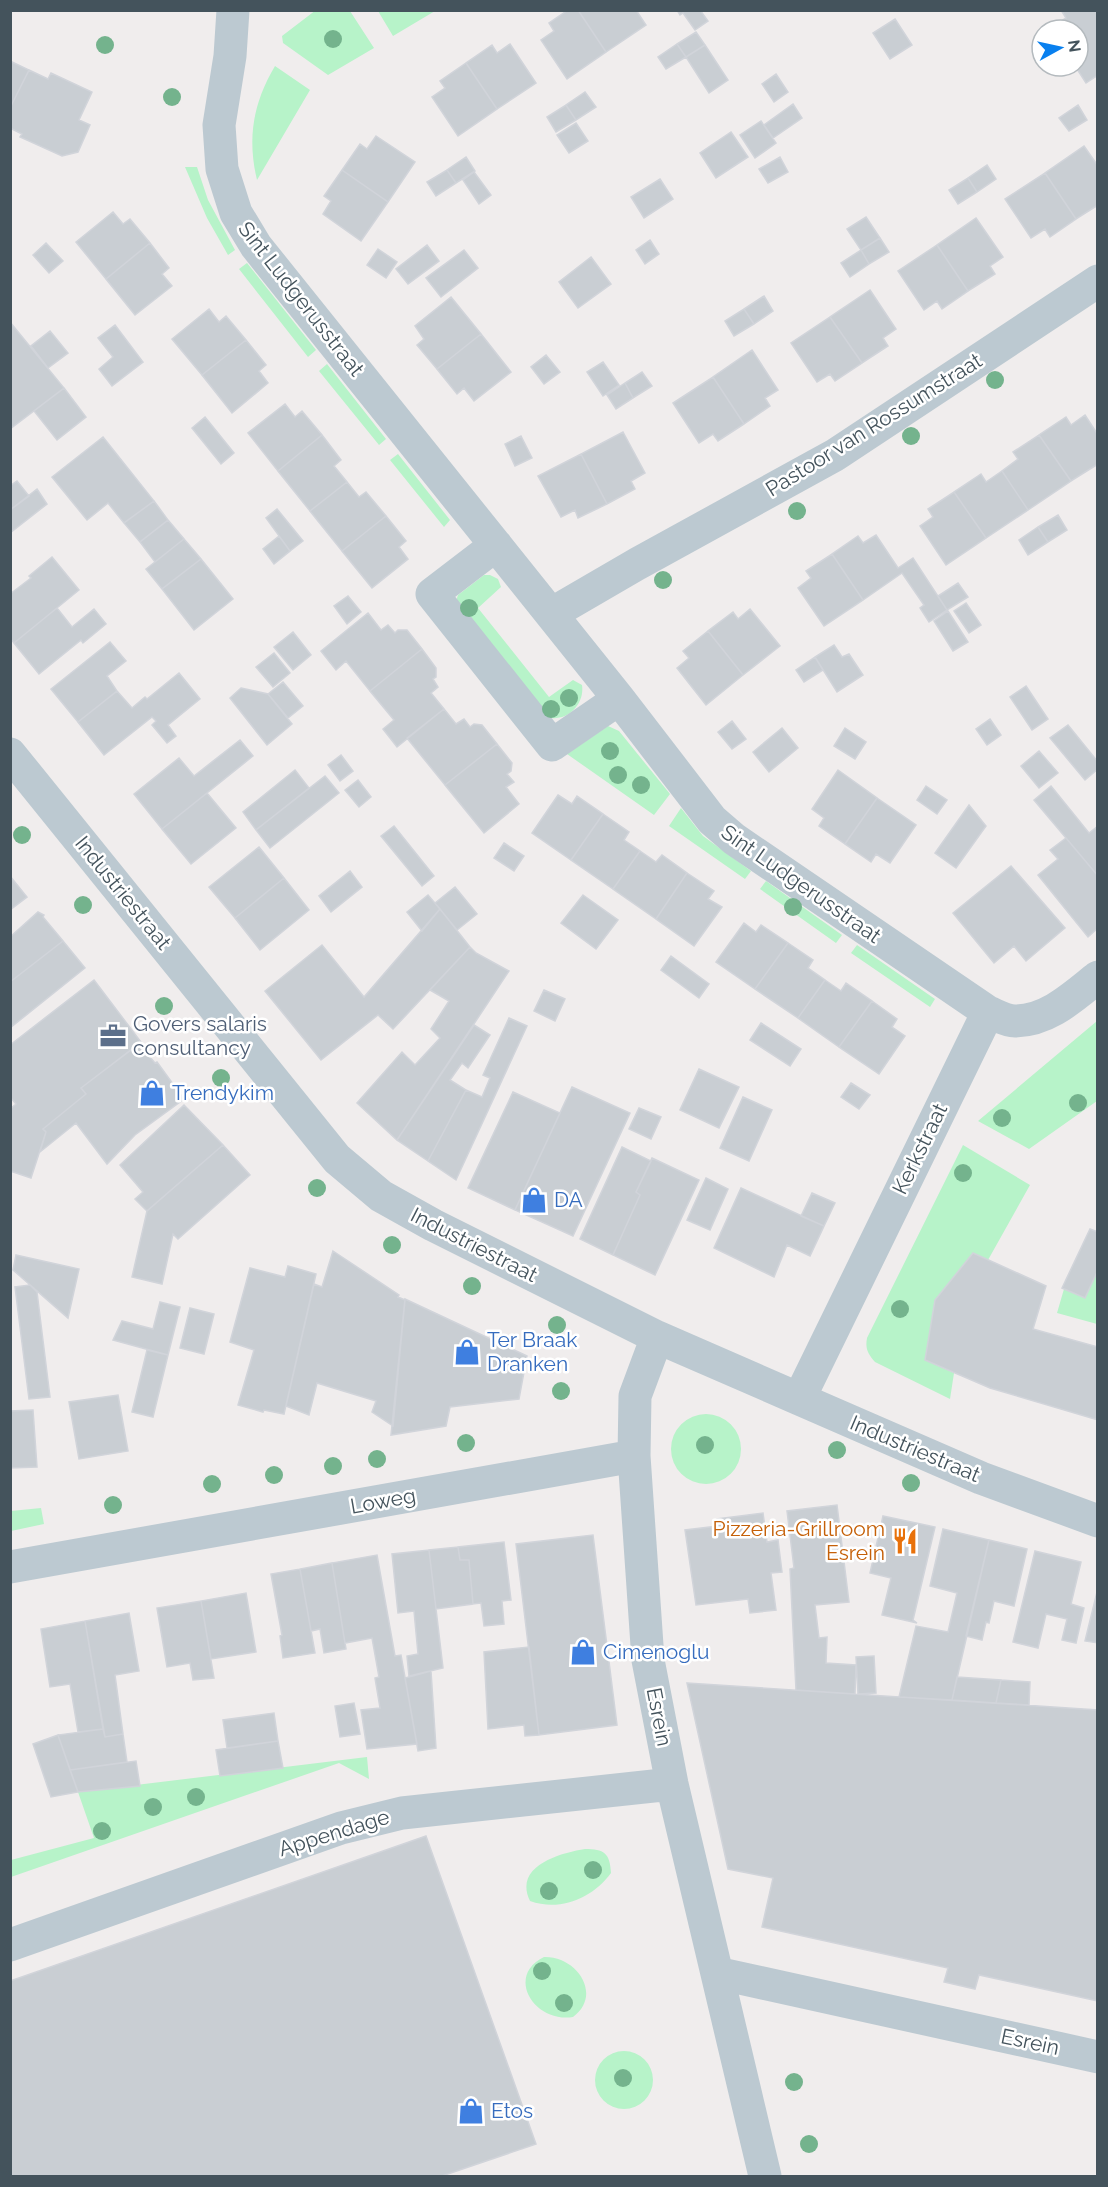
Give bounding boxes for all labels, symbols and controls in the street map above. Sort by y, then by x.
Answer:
north arrow [1030,18,1090,78]
text: N [1064,39,1085,53]
street label: Sint Ludgerusstraat [233,216,369,381]
street label: Pastoor van Rossumstraat [761,348,986,501]
street label: Sint Ludgerusstraat [717,819,886,948]
street label: Industriestraat [70,831,177,954]
place label: Govers salaris consultancy [133,1011,267,1060]
office icon: Govers salaris consultancy [98,1021,128,1051]
shop icon: Trendykim [137,1078,167,1108]
place label: Trendykim [172,1080,274,1105]
street label: Kerkstraat [887,1099,952,1198]
shop icon: DA [519,1185,549,1215]
place label: DA [554,1187,583,1212]
street label: Industriestraat [407,1202,542,1287]
place label: Ter Braak Dranken [487,1327,577,1376]
shop icon: Ter Braak Dranken [452,1337,482,1367]
street label: Industriestraat [846,1410,984,1487]
street label: Loweg [348,1482,418,1519]
place label: Pizzeria-Grillroom Esrein [713,1516,885,1565]
restaurant icon: Pizzeria-Grillroom Esrein [890,1526,920,1556]
shop icon: Cimenoglu [568,1637,598,1667]
place label: Cimenoglu [603,1639,710,1664]
street label: Esrein [642,1686,677,1748]
street label: Appendage [275,1804,392,1861]
street label: Esrein [999,2023,1062,2060]
shop icon: Etos [456,2096,486,2126]
place label: Etos [491,2098,533,2123]

